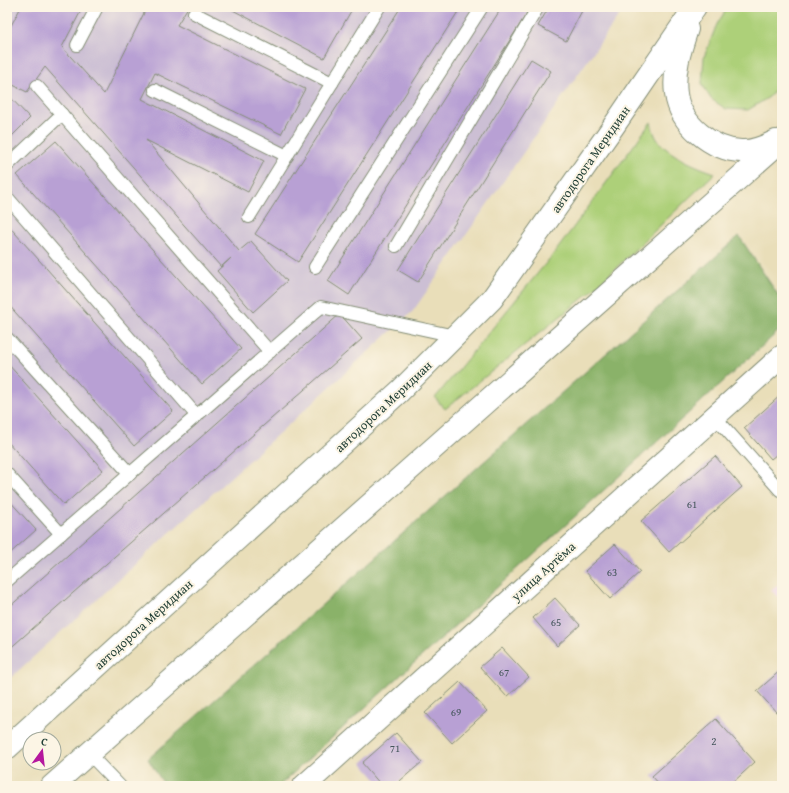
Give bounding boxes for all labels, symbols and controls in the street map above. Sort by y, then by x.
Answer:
street label: автодорога Меридиан [546,101,635,217]
street label: автодорога Меридиан [330,356,437,457]
house number: 61 [687,496,697,512]
street label: улица Артёма [506,537,580,606]
house number: 63 [607,564,617,580]
street label: автодорога Меридиан [90,575,197,674]
house number: 65 [551,614,561,630]
house number: 67 [499,664,509,680]
house number: 69 [451,704,461,720]
north arrow [22,731,62,771]
text: С [40,733,50,750]
house number: 2 [711,733,717,749]
house number: 71 [390,740,400,756]

